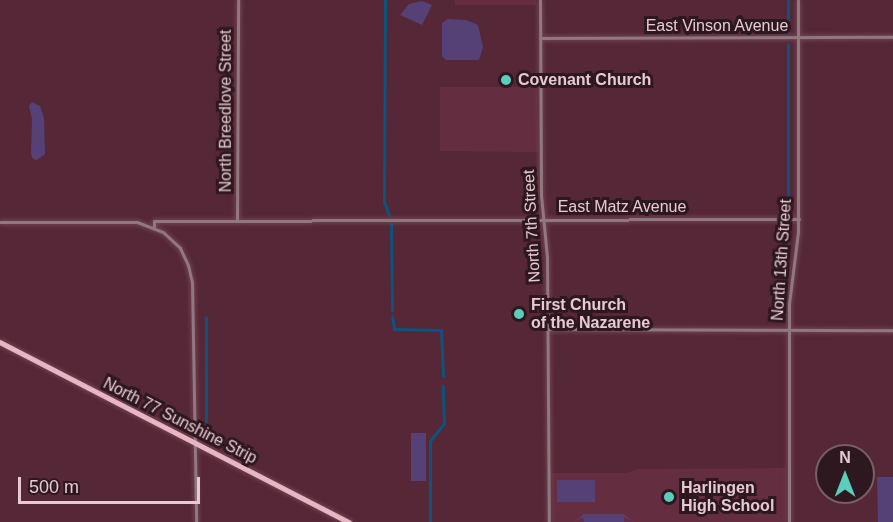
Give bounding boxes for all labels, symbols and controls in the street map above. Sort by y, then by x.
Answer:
street label: East Vinson Avenue [645,16,789,36]
street label: North Breedlove Street [216,30,236,192]
place label: Covenant Church [518,70,651,90]
marker: Covenant Church [499,73,513,87]
street label: North 7th Street [519,169,545,283]
street label: East Matz Avenue [557,197,687,217]
street label: North 13th Street [768,199,796,321]
place label: First Church of the Nazarene [531,295,650,333]
marker: First Church of the Nazarene [512,307,526,321]
street label: North 77 Sunshine Strip [100,374,260,468]
north arrow [815,444,875,504]
text: N [839,449,851,466]
scale bar [21,465,202,503]
text: 500 m [29,477,79,497]
place label: Harlingen High School [681,478,774,516]
marker: Harlingen High School [662,490,676,504]

